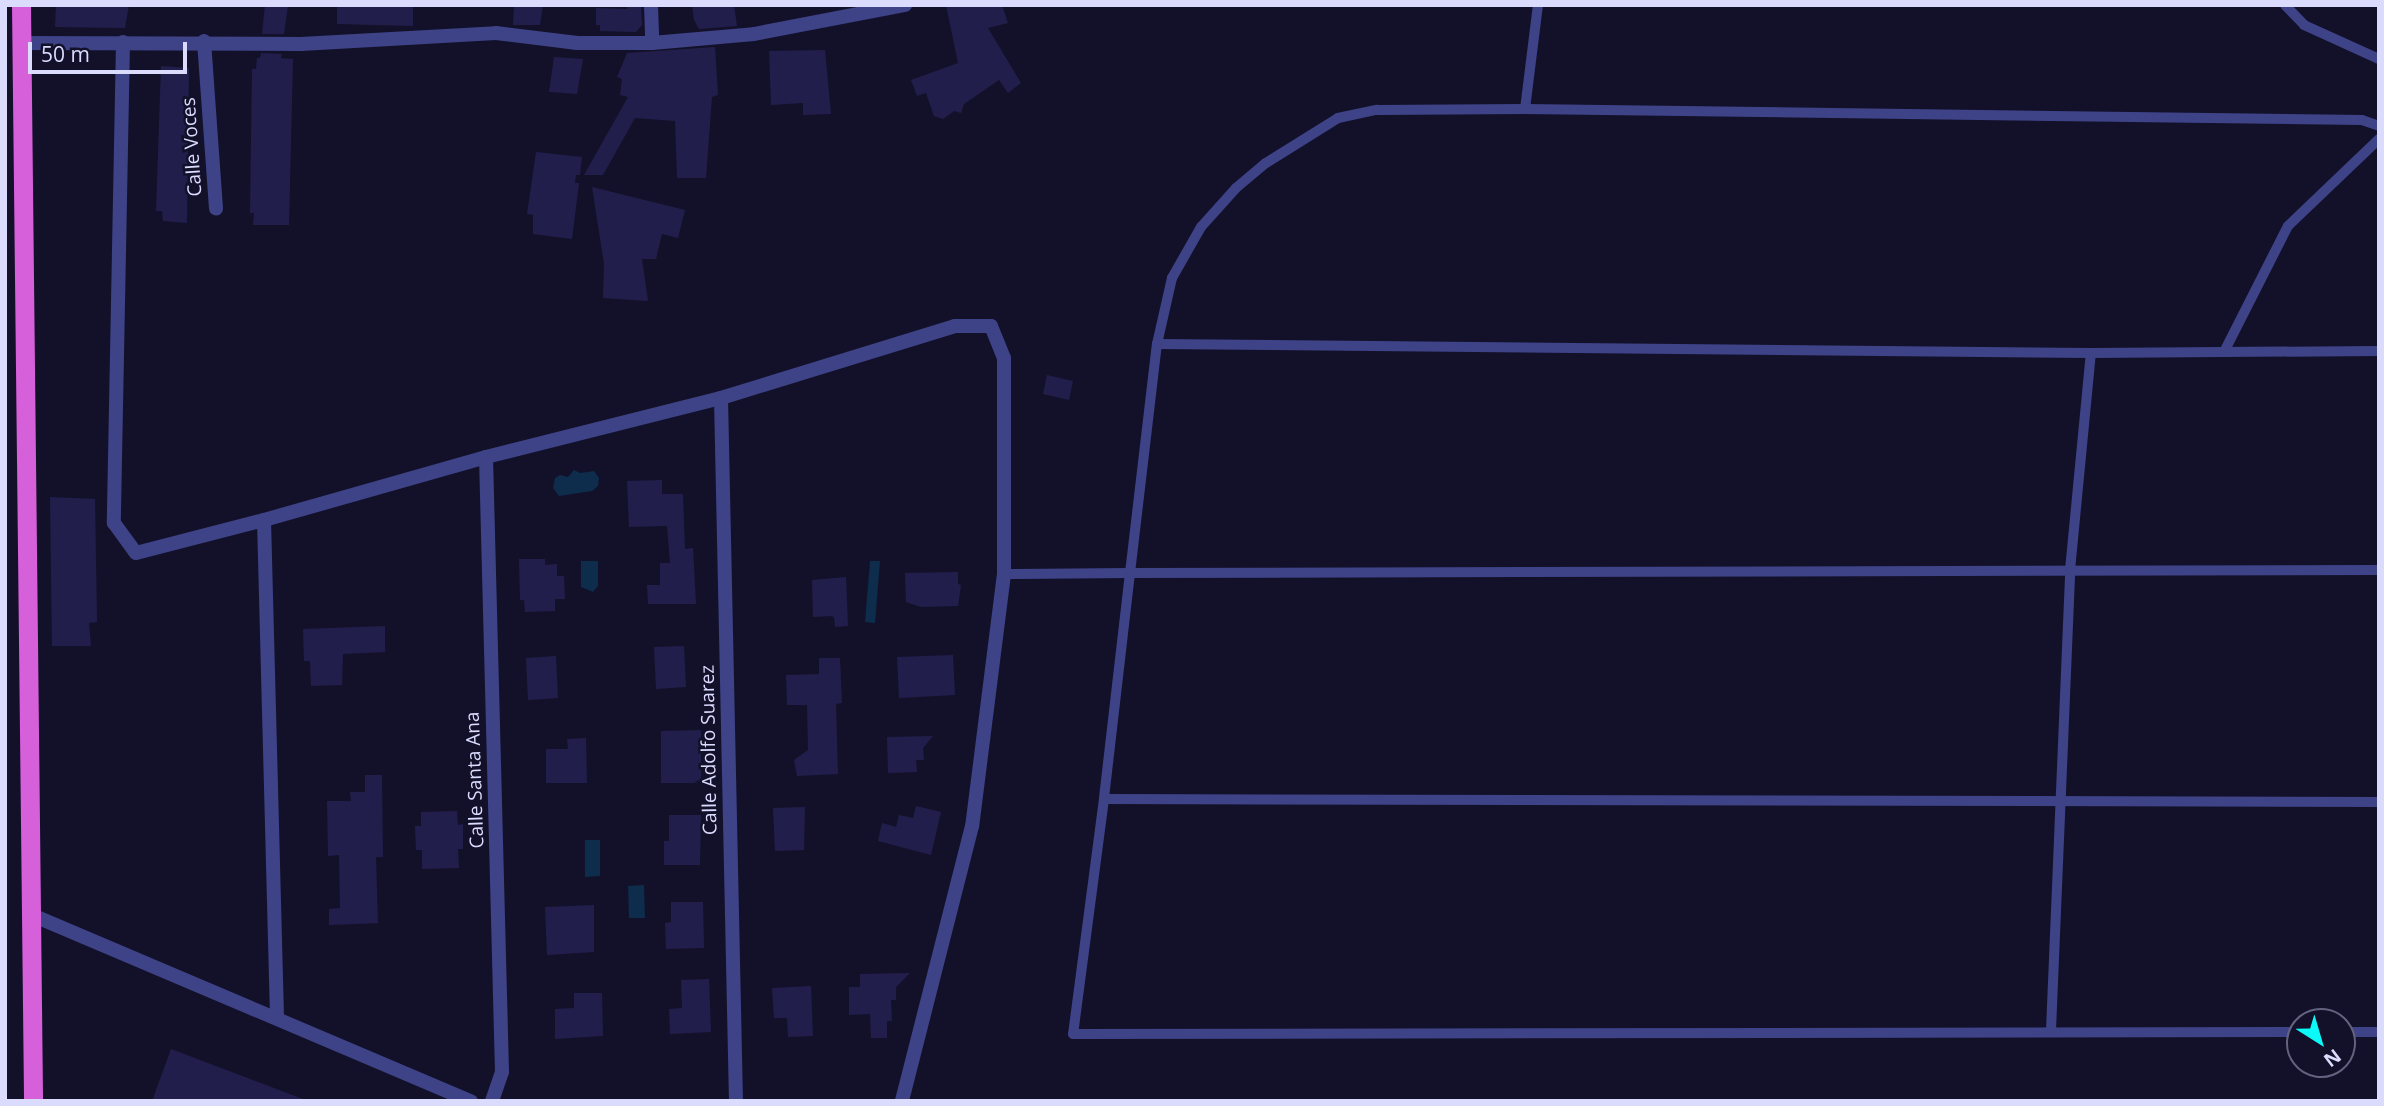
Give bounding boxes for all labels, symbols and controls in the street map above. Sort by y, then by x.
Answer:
scale bar [32,28,191,72]
text: 50 m [41,40,90,68]
street label: Calle Voces [177,97,207,197]
street label: Calle Adolfo Suarez [696,665,722,835]
street label: Calle Santa Ana [461,711,489,849]
north arrow [2286,1008,2356,1078]
text: N [2318,1043,2346,1073]

